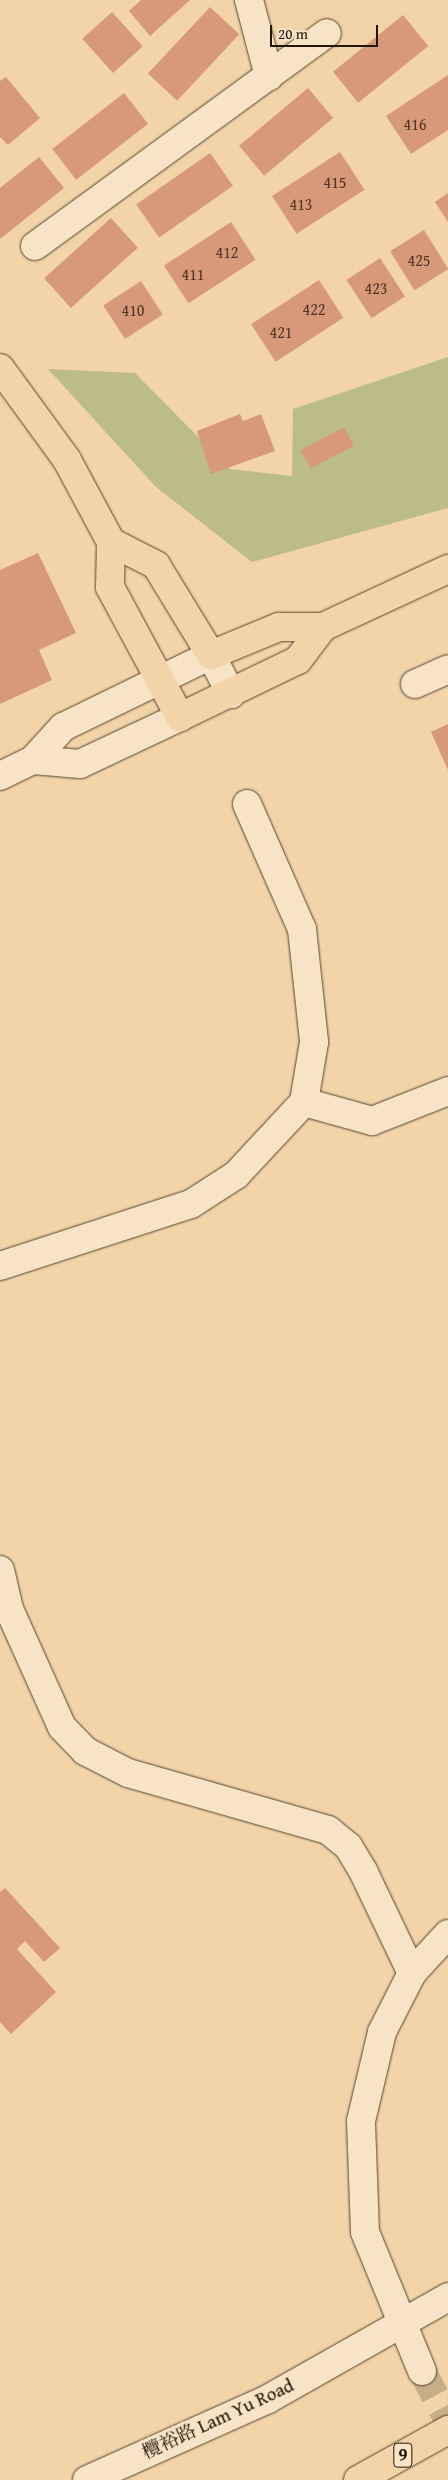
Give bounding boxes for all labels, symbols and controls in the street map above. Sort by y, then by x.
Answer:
scale bar [273,15,380,47]
text: 20 m [278,23,308,44]
house number: 416 [403,114,427,134]
house number: 415 [323,172,347,192]
house number: 413 [289,194,313,214]
house number: 412 [215,242,239,262]
house number: 425 [407,250,431,270]
house number: 411 [181,264,205,284]
house number: 423 [364,278,388,298]
house number: 422 [302,299,326,319]
house number: 410 [121,300,145,320]
house number: 421 [269,322,293,342]
street label: 欖裕路 Lam Yu Road [139,2374,297,2464]
road number: 9 [393,2440,413,2470]

